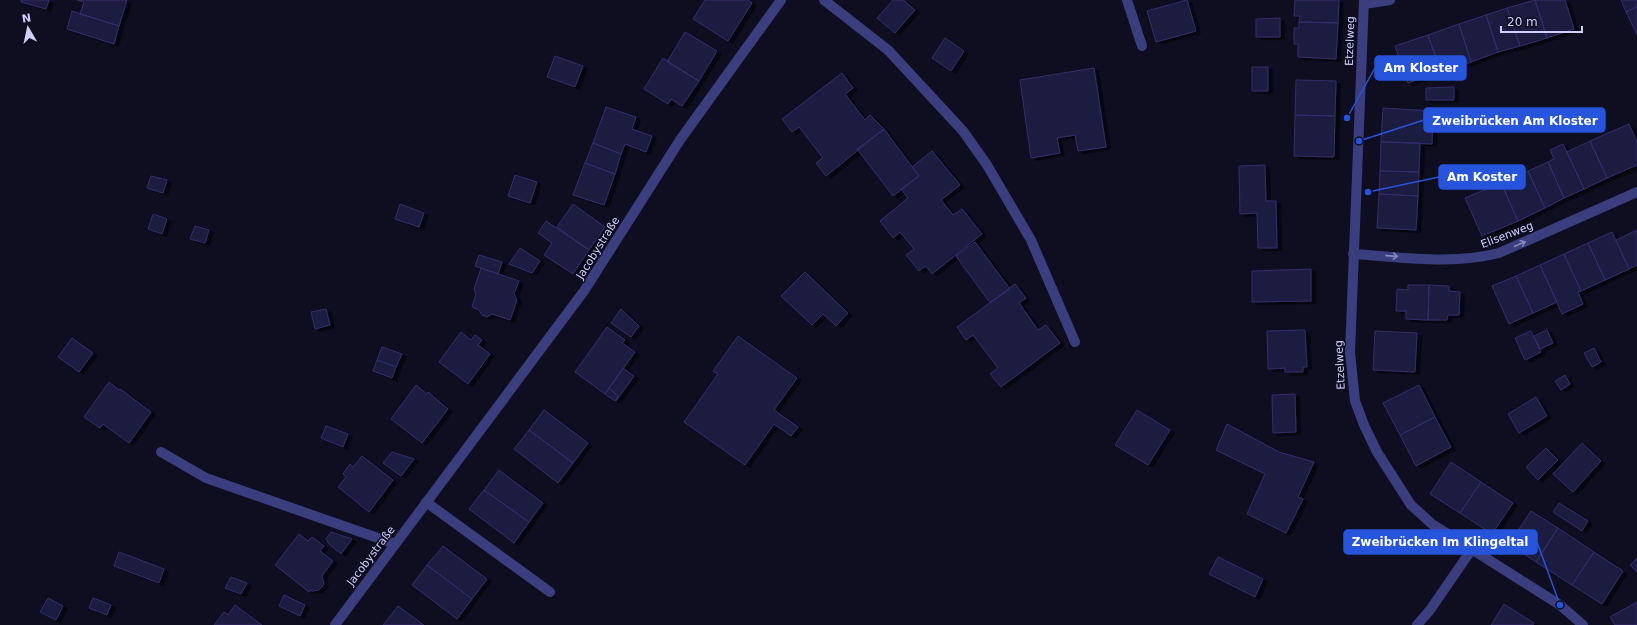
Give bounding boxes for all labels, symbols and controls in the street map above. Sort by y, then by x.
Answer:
north arrow [8,8,48,48]
scale bar [1501,8,1582,34]
text: N [21,11,32,26]
text: 20 m [1507,15,1538,29]
street label: Etzelweg [1343,16,1357,66]
callout: Am Kloster [1375,56,1466,80]
text: Am Kloster [1384,61,1458,75]
callout: Zweibrücken Am Kloster [1424,108,1605,132]
text: Zweibrücken Am Kloster [1432,114,1598,128]
callout: Am Koster [1439,165,1525,189]
text: Am Koster [1447,170,1517,184]
street label: Jacobystraße [573,214,623,283]
street label: Elisenweg [1479,219,1535,251]
one-way arrow [1513,240,1525,247]
one-way arrow [1385,252,1398,260]
street label: Etzelweg [1332,340,1348,390]
street label: Jacobystraße [344,523,398,589]
callout: Zweibrücken Im Klingeltal [1344,530,1537,554]
text: Zweibrücken Im Klingeltal [1352,535,1528,549]

